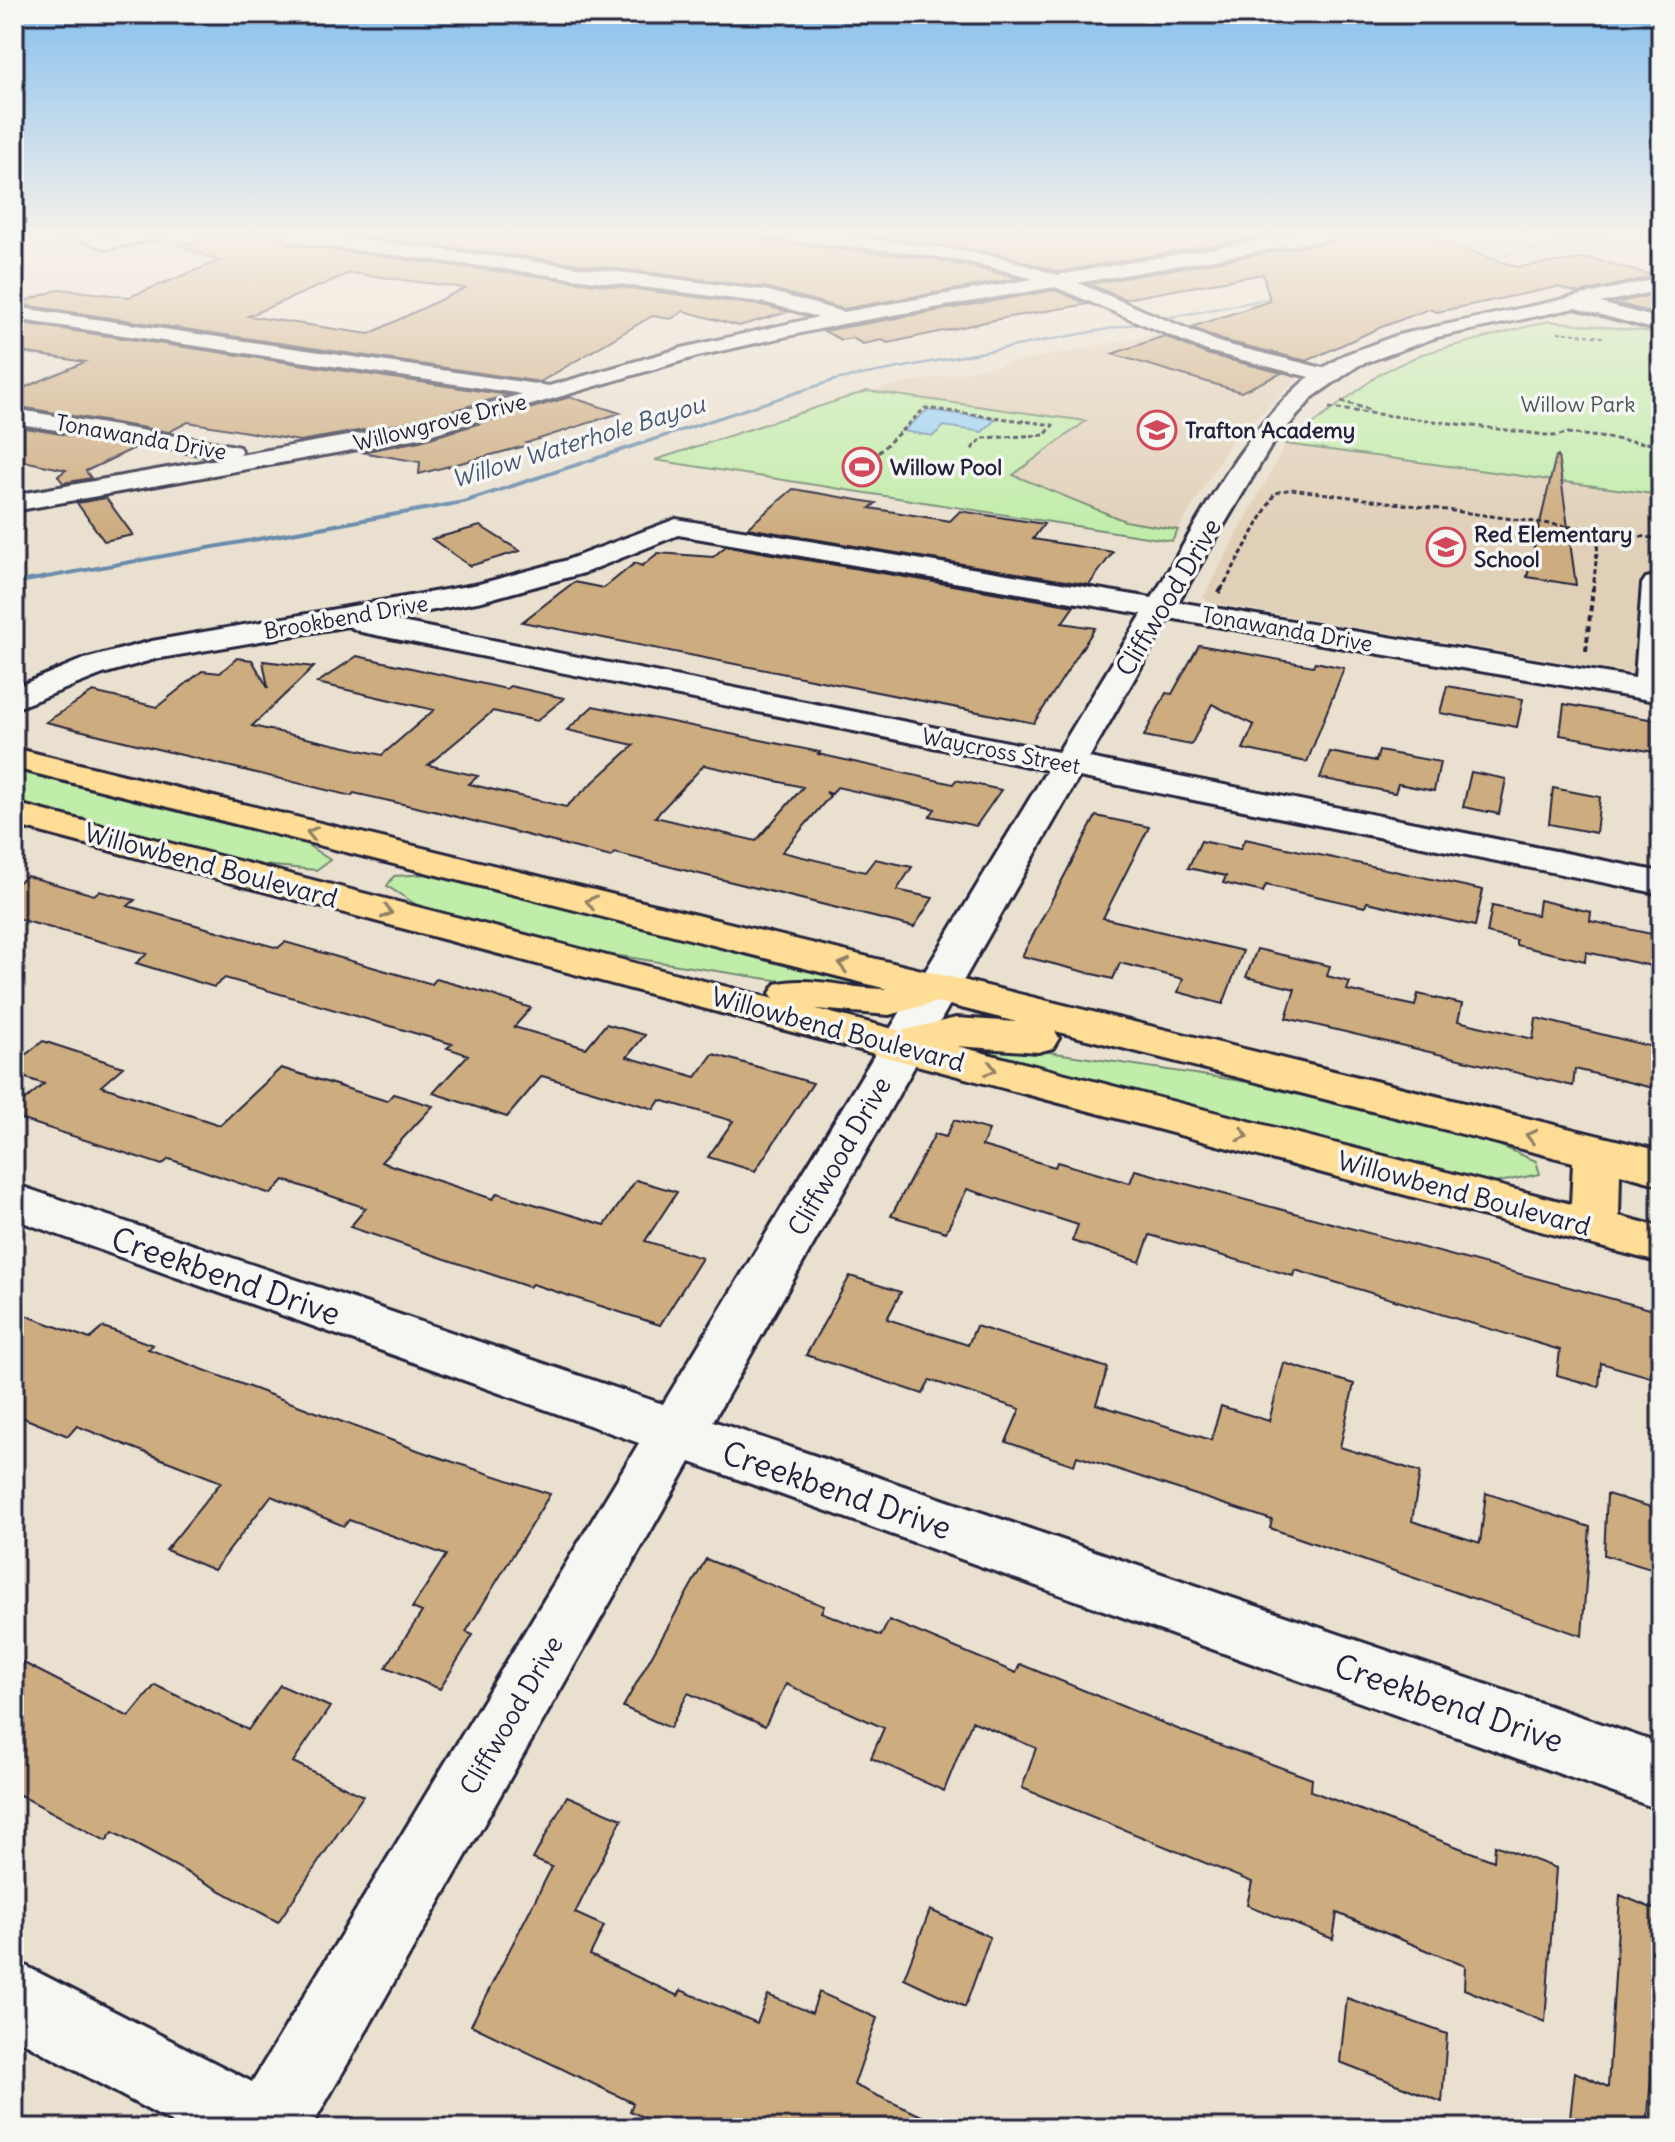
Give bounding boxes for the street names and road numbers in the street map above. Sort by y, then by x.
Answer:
street label: Willowgrove Drive [350,387,530,457]
street label: Tonawanda Drive [53,408,229,466]
street label: Cliffwood Drive [1108,512,1228,682]
street label: Brookbend Drive [262,589,430,645]
street label: Tonawanda Drive [1199,600,1375,658]
street label: Waycross Street [920,722,1082,780]
street label: Willowbend Boulevard [81,815,341,915]
street label: Willowbend Boulevard [708,979,968,1079]
street label: Cliffwood Drive [780,1071,898,1241]
street label: Willowbend Boulevard [1334,1143,1594,1243]
street label: Creekbend Drive [106,1218,346,1334]
street label: Creekbend Drive [717,1432,957,1548]
street label: Cliffwood Drive [452,1630,570,1800]
street label: Creekbend Drive [1329,1645,1569,1761]

